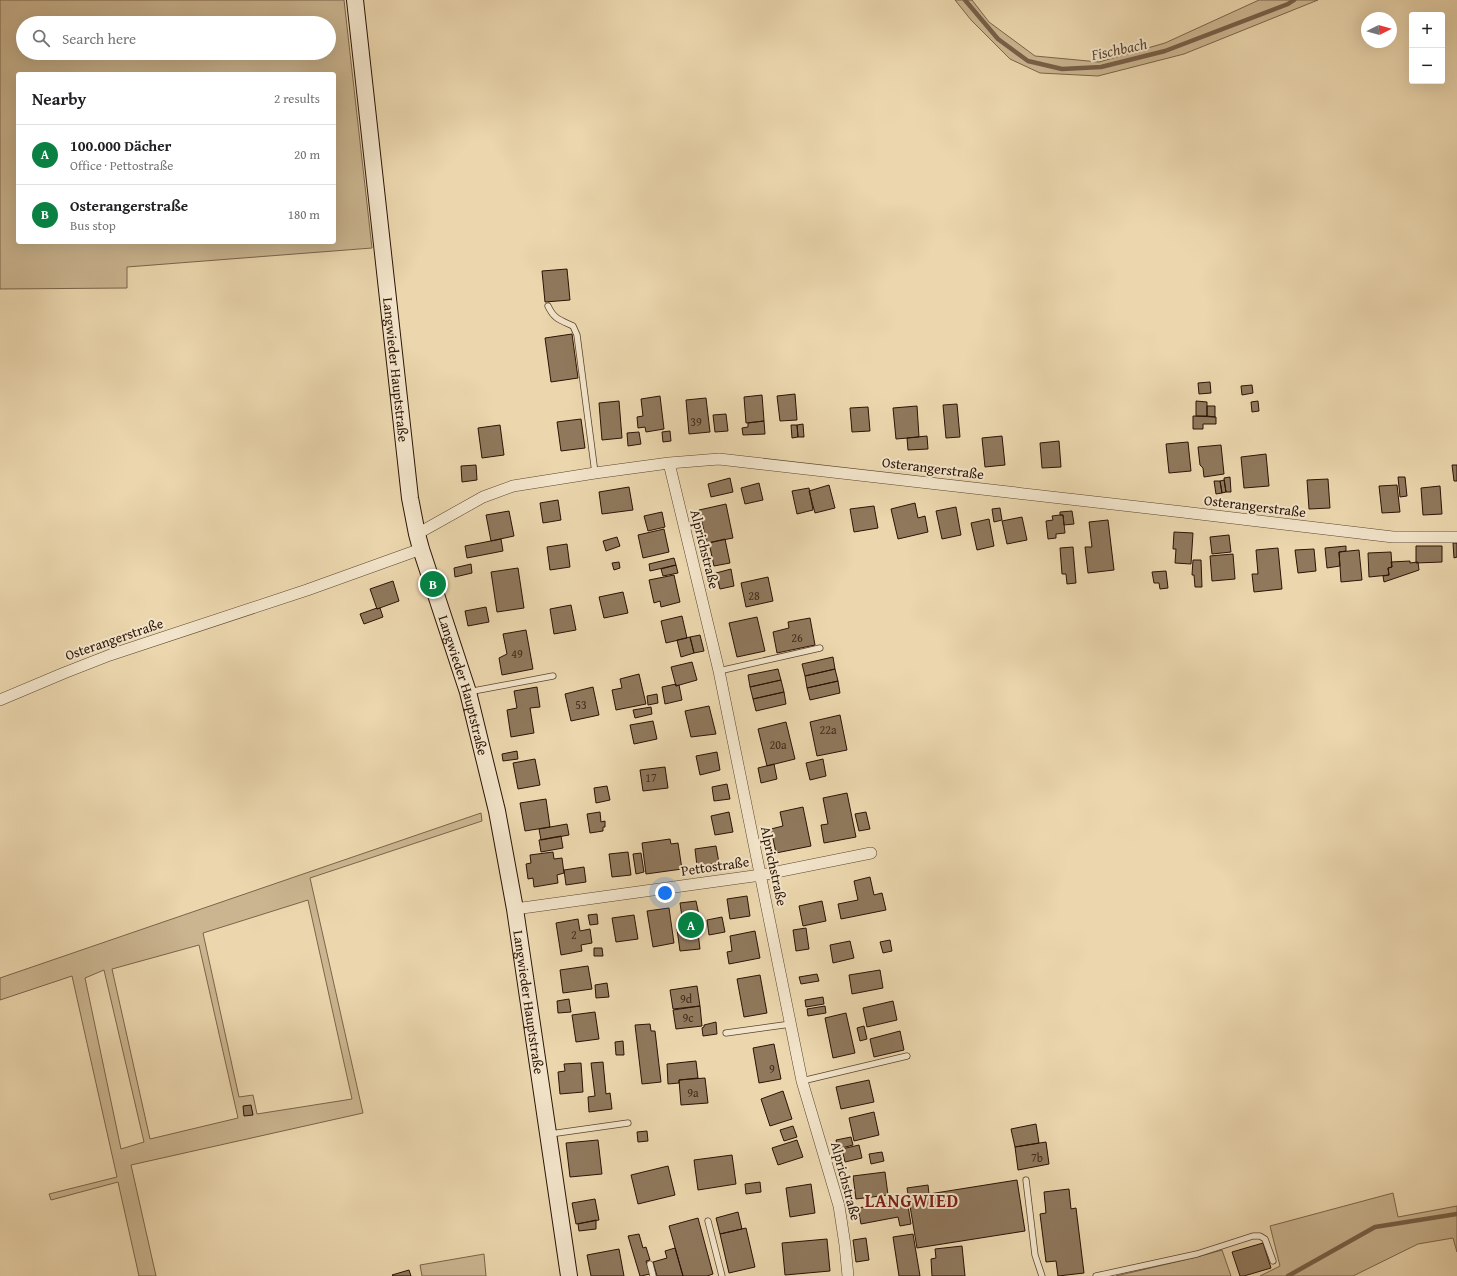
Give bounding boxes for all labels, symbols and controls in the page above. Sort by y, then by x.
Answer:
north arrow [1361,12,1397,48]
map controls [1409,12,1445,84]
button: + [1409,12,1445,48]
search box [16,16,336,60]
icon: search [30,27,52,49]
text: Search here [62,28,136,49]
water label: Fischbach [1088,33,1149,65]
button: − [1409,48,1445,84]
text: Nearby [32,86,86,111]
text: 2 results [274,89,320,108]
text: 100.000 Dächer [70,135,171,156]
text: A [41,145,49,164]
text: 20 m [294,145,320,164]
text: Office · Pettostraße [70,156,173,175]
text: Osterangerstraße [70,195,188,216]
text: B [41,205,49,224]
text: 180 m [288,205,320,224]
text: Bus stop [70,216,116,235]
street label: Langwieder Hauptstraße [378,296,414,443]
house number: 39 [690,413,702,430]
street label: Osterangerstraße [881,452,986,484]
street label: Osterangerstraße [1203,490,1308,522]
street label: Alprichstraße [685,507,725,591]
pin: B [420,569,446,599]
house number: 28 [748,587,760,604]
street label: Langwieder Hauptstraße [433,612,493,758]
street label: Osterangerstraße [62,613,166,665]
house number: 26 [791,629,803,646]
house number: 49 [511,645,523,662]
house number: 53 [575,696,587,713]
house number: 22a [819,721,837,738]
house number: 20a [769,736,787,753]
house number: 17 [645,769,657,786]
street label: Alprichstraße [756,824,792,908]
street label: Pettostraße [680,851,751,881]
your location [655,883,675,903]
pin: A [678,910,704,940]
house number: 2 [571,926,577,943]
street label: Langwieder Hauptstraße [508,929,549,1076]
house number: 9d [680,990,693,1007]
house number: 9c [682,1009,694,1026]
house number: 9 [769,1060,775,1077]
house number: 9a [687,1084,699,1101]
street label: Alprichstraße [826,1139,866,1223]
house number: 7b [1031,1149,1043,1166]
district label: LANGWIED [865,1187,959,1214]

